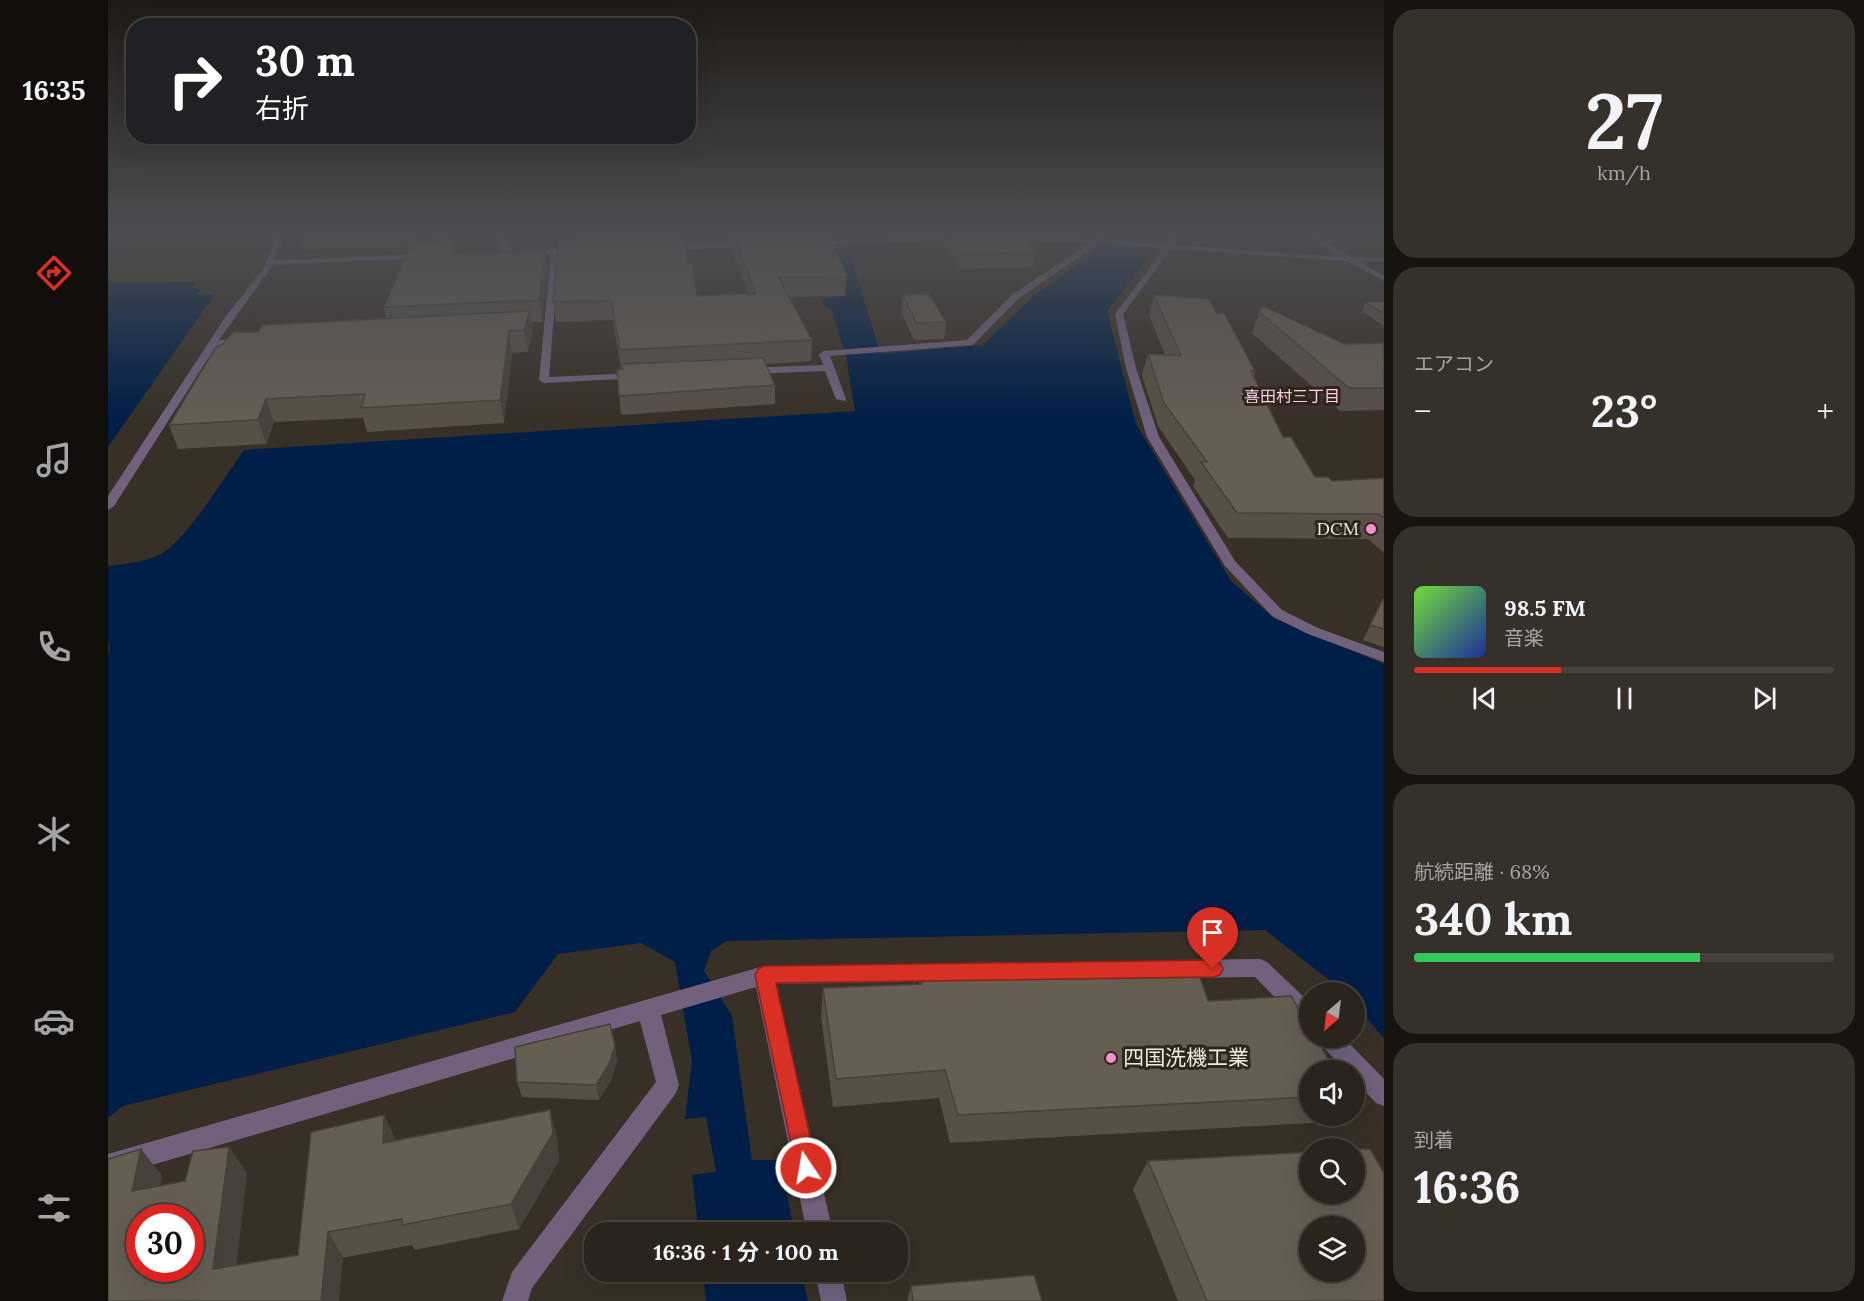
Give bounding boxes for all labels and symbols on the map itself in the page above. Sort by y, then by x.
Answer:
district label: 喜田村三丁目 [1244,386,1340,406]
place label: DCM [1316,517,1359,540]
marker: DCM [1364,522,1378,536]
pin [1187,907,1238,969]
north arrow [1299,982,1365,1048]
place label: 四国洗機工業 [1123,1044,1249,1071]
marker: 四国洗機工業 [1104,1051,1118,1065]
position arrow [774,1136,838,1200]
speed limit sign: 30 [126,1204,204,1282]

